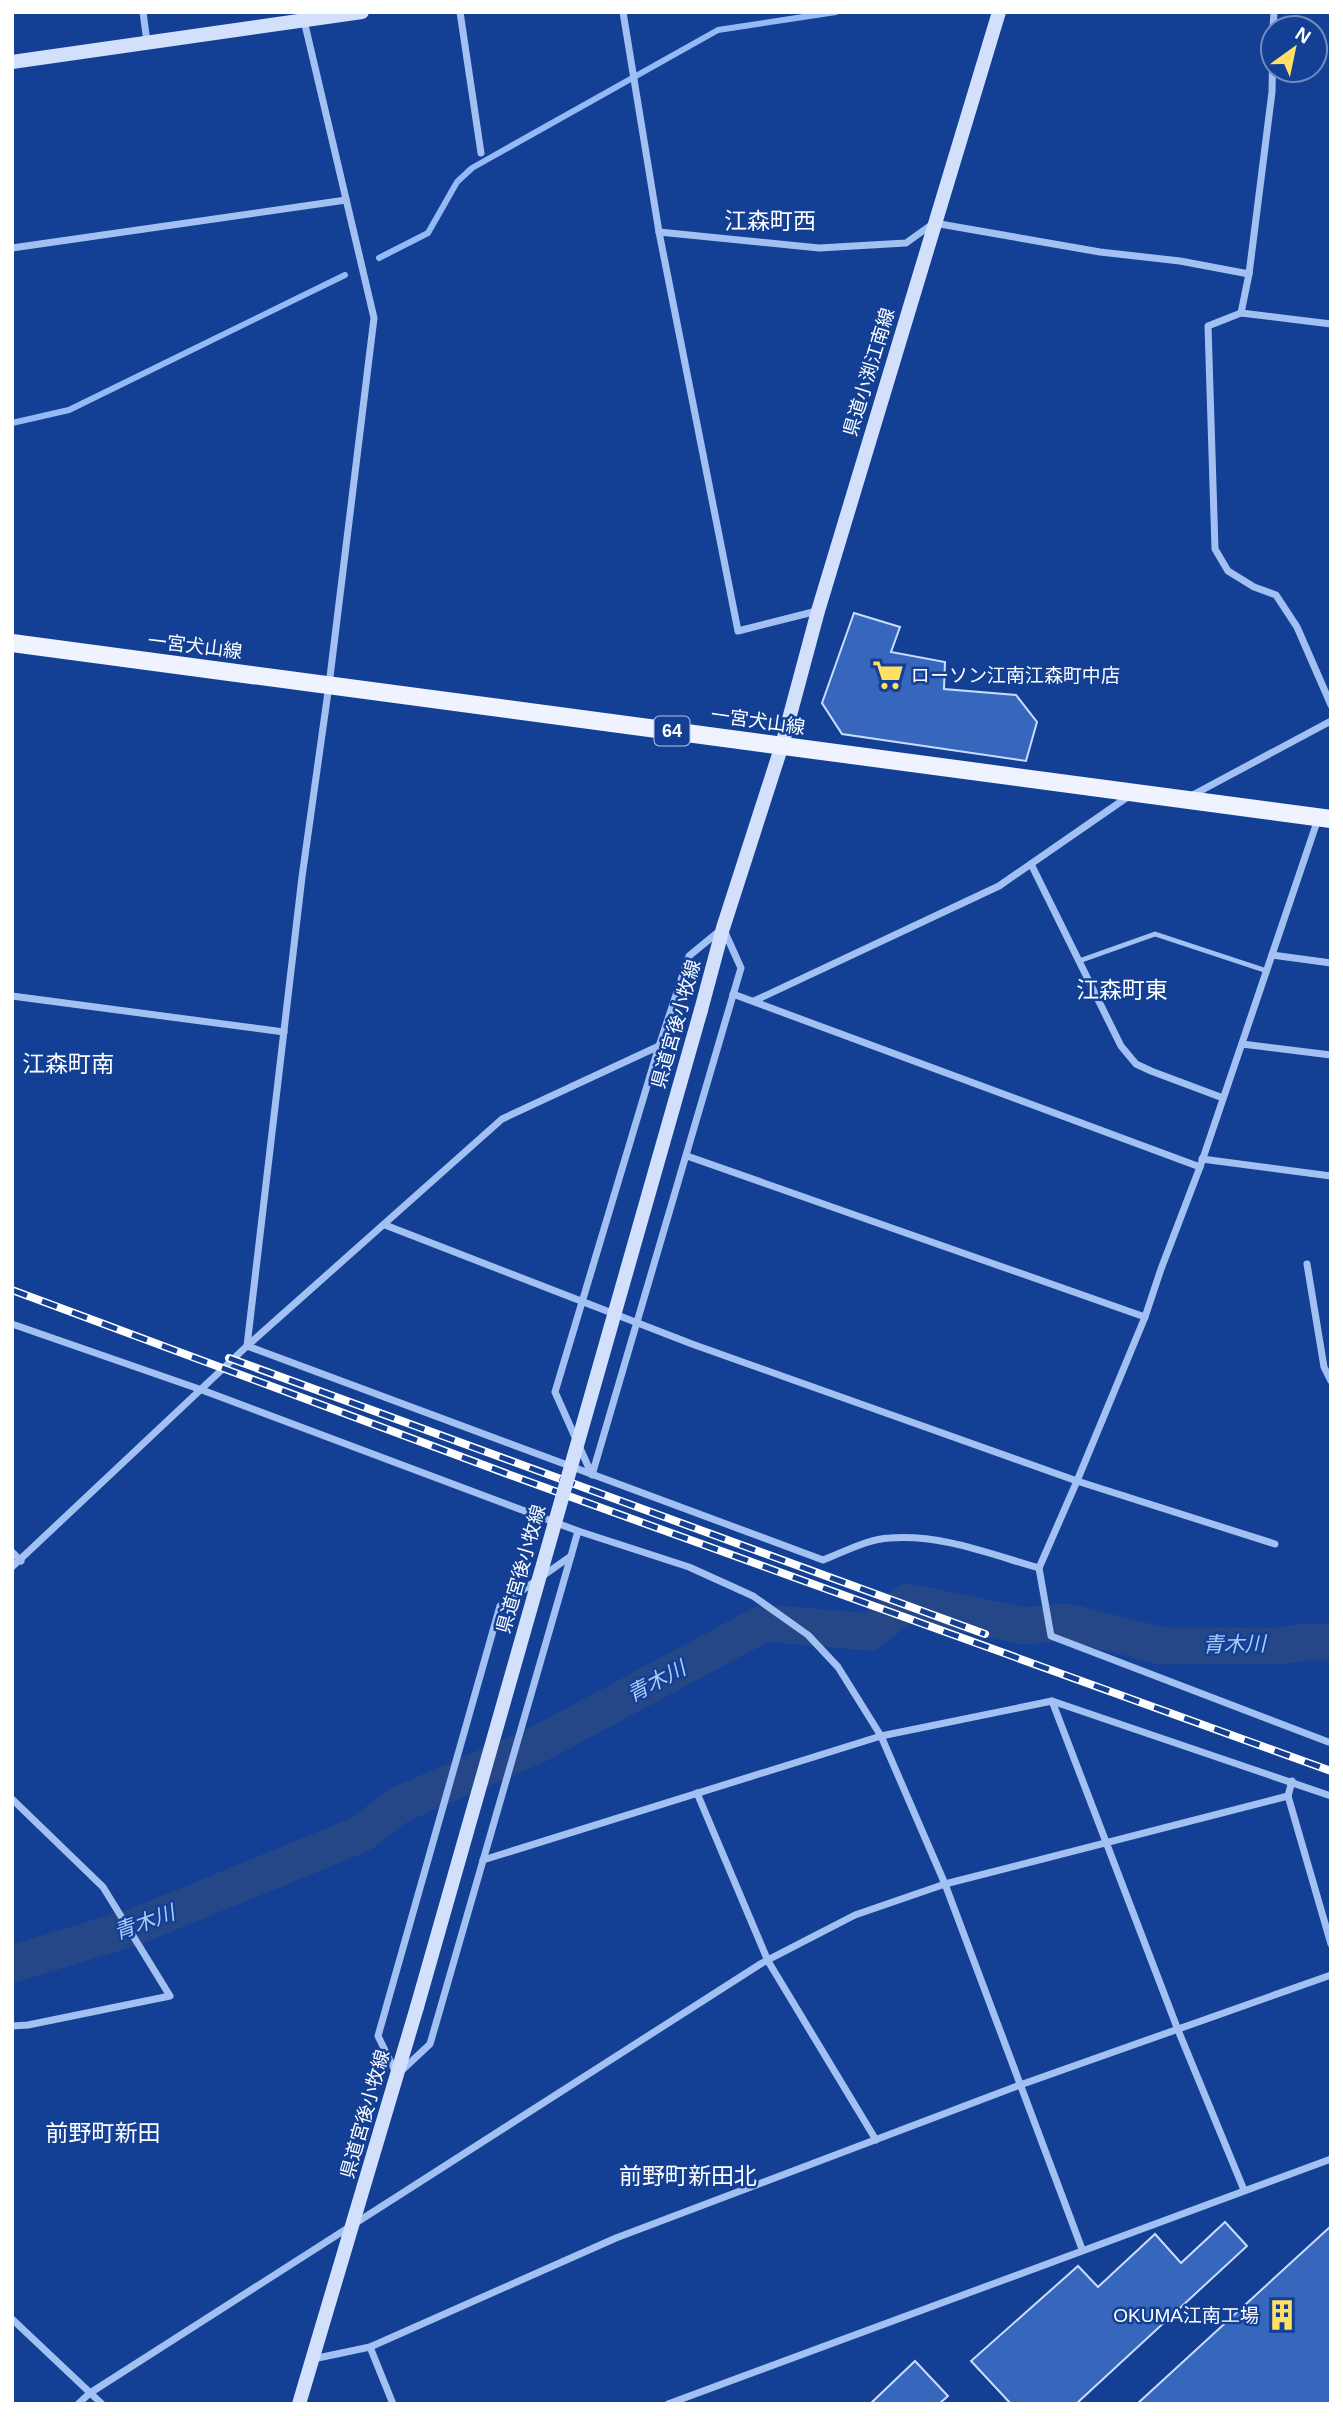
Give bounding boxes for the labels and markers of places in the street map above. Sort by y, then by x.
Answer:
supermarket icon: ローソン江南江森町中店 [871,658,905,692]
place label: ローソン江南江森町中店 [911,665,1120,686]
building icon: OKUMA江南工場 [1265,2298,1299,2332]
place label: OKUMA江南工場 [1113,2305,1259,2326]

